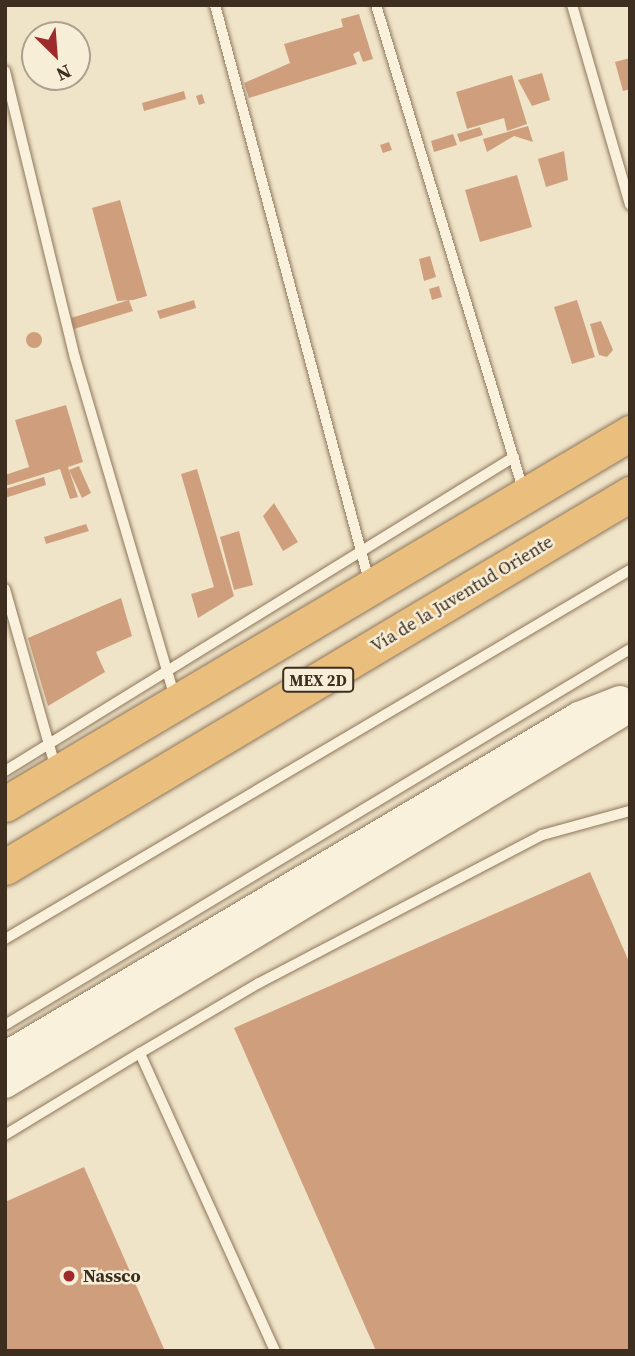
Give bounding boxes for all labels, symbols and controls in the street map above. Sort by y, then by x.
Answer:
north arrow [21,21,91,91]
text: N [52,59,76,88]
street label: Vía de la Juventud Oriente [367,531,557,657]
road number: MEX 2D [281,667,355,692]
place label: Nassco [83,1265,141,1287]
marker: Nassco [61,1268,77,1284]

